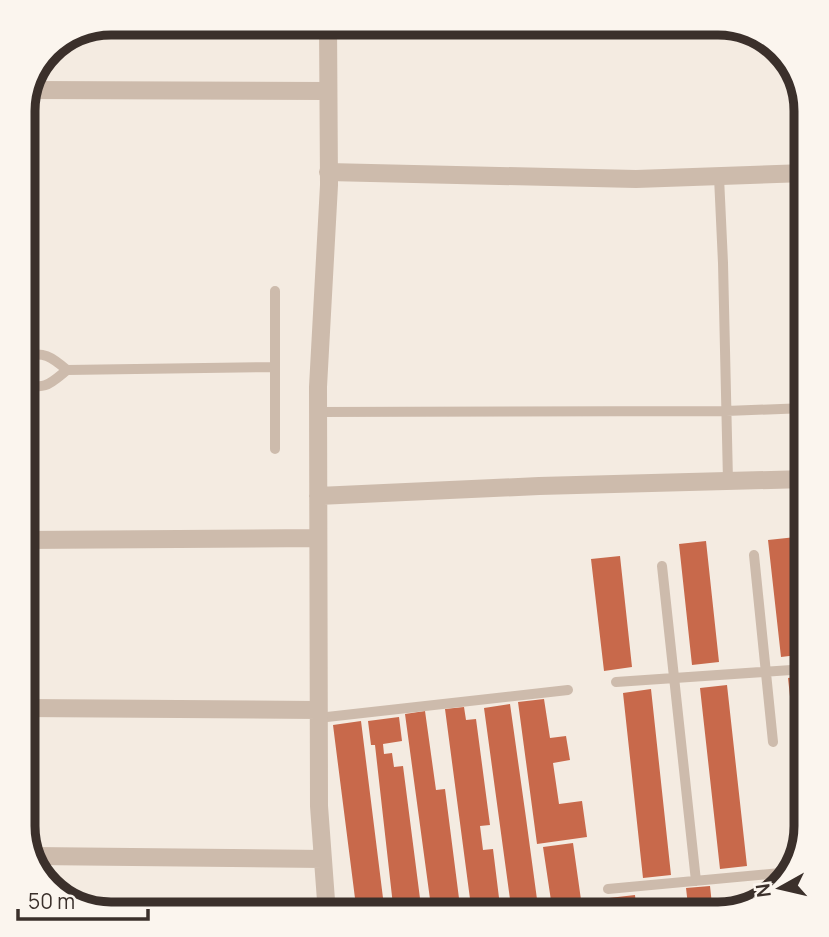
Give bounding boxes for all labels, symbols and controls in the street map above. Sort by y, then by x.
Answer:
north arrow [745,853,815,923]
scale bar [18,878,147,922]
text: N [749,882,777,899]
text: 50 m [28,887,75,915]

